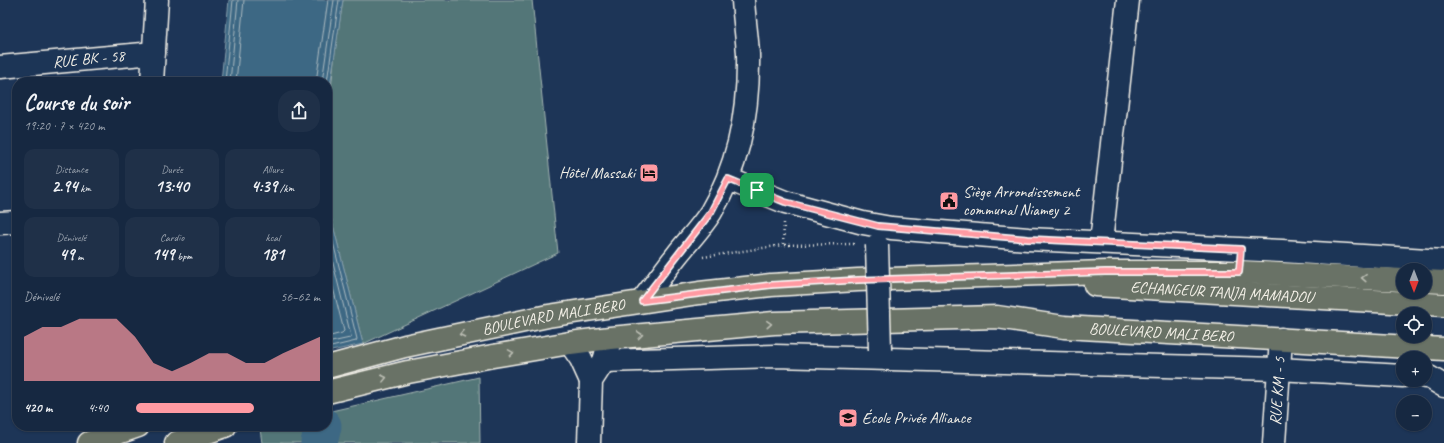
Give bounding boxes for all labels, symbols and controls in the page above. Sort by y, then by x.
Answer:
street label: RUE BK - 58 [52,46,127,72]
text: Course du soir [24,89,129,117]
button: share [278,90,320,132]
text: 19:20 · 7 × 420 m [24,118,105,134]
text: Distance [55,162,88,176]
text: Durée [161,162,183,176]
text: Allure [262,162,283,176]
hotel icon: Hôtel Massaki [638,162,660,184]
place label: Hôtel Massaki [559,163,637,183]
pin [740,173,774,207]
text: 2.94 [52,176,78,197]
text: 13:40 [155,176,189,197]
text: 4:39 [251,176,277,197]
icon: arrive [746,179,768,201]
text: km [78,181,91,195]
text: /km [277,181,294,195]
place label: Siège Arrondissement communal Niamey 2 [963,182,1081,220]
public building icon: Siège Arrondissement communal Niamey 2 [938,190,960,212]
text: Dénivelé [57,230,86,244]
text: Cardio [160,230,184,244]
text: kcal [265,230,280,244]
text: 49 [59,244,74,265]
text: 149 [152,244,174,265]
text: 181 [261,244,284,265]
text: m [74,249,83,263]
text: bpm [174,249,192,263]
north arrow [1396,263,1432,299]
map controls [1396,263,1432,431]
one-way arrow [1361,273,1367,282]
street label: ECHANGEUR TANJA MAMADOU [1130,277,1317,308]
text: Dénivelé [24,289,59,305]
text: 56–62 m [280,289,320,305]
street label: BOULEVARD MALI BERO [480,294,628,340]
button: locate [1396,307,1432,343]
street label: BOULEVARD MALI BERO [1088,318,1236,347]
one-way arrow [766,319,772,328]
one-way arrow [458,329,465,337]
one-way arrow [637,331,643,340]
one-way arrow [508,349,514,358]
button: + [1396,351,1432,387]
street label: RUE KM - 5 [1265,356,1290,426]
one-way arrow [380,374,387,383]
button: − [1396,395,1432,431]
text: 420 m [24,400,52,416]
text: 4:40 [88,400,108,416]
school or university icon: École Privée Alliance [837,407,859,429]
place label: École Privée Alliance [862,408,972,428]

